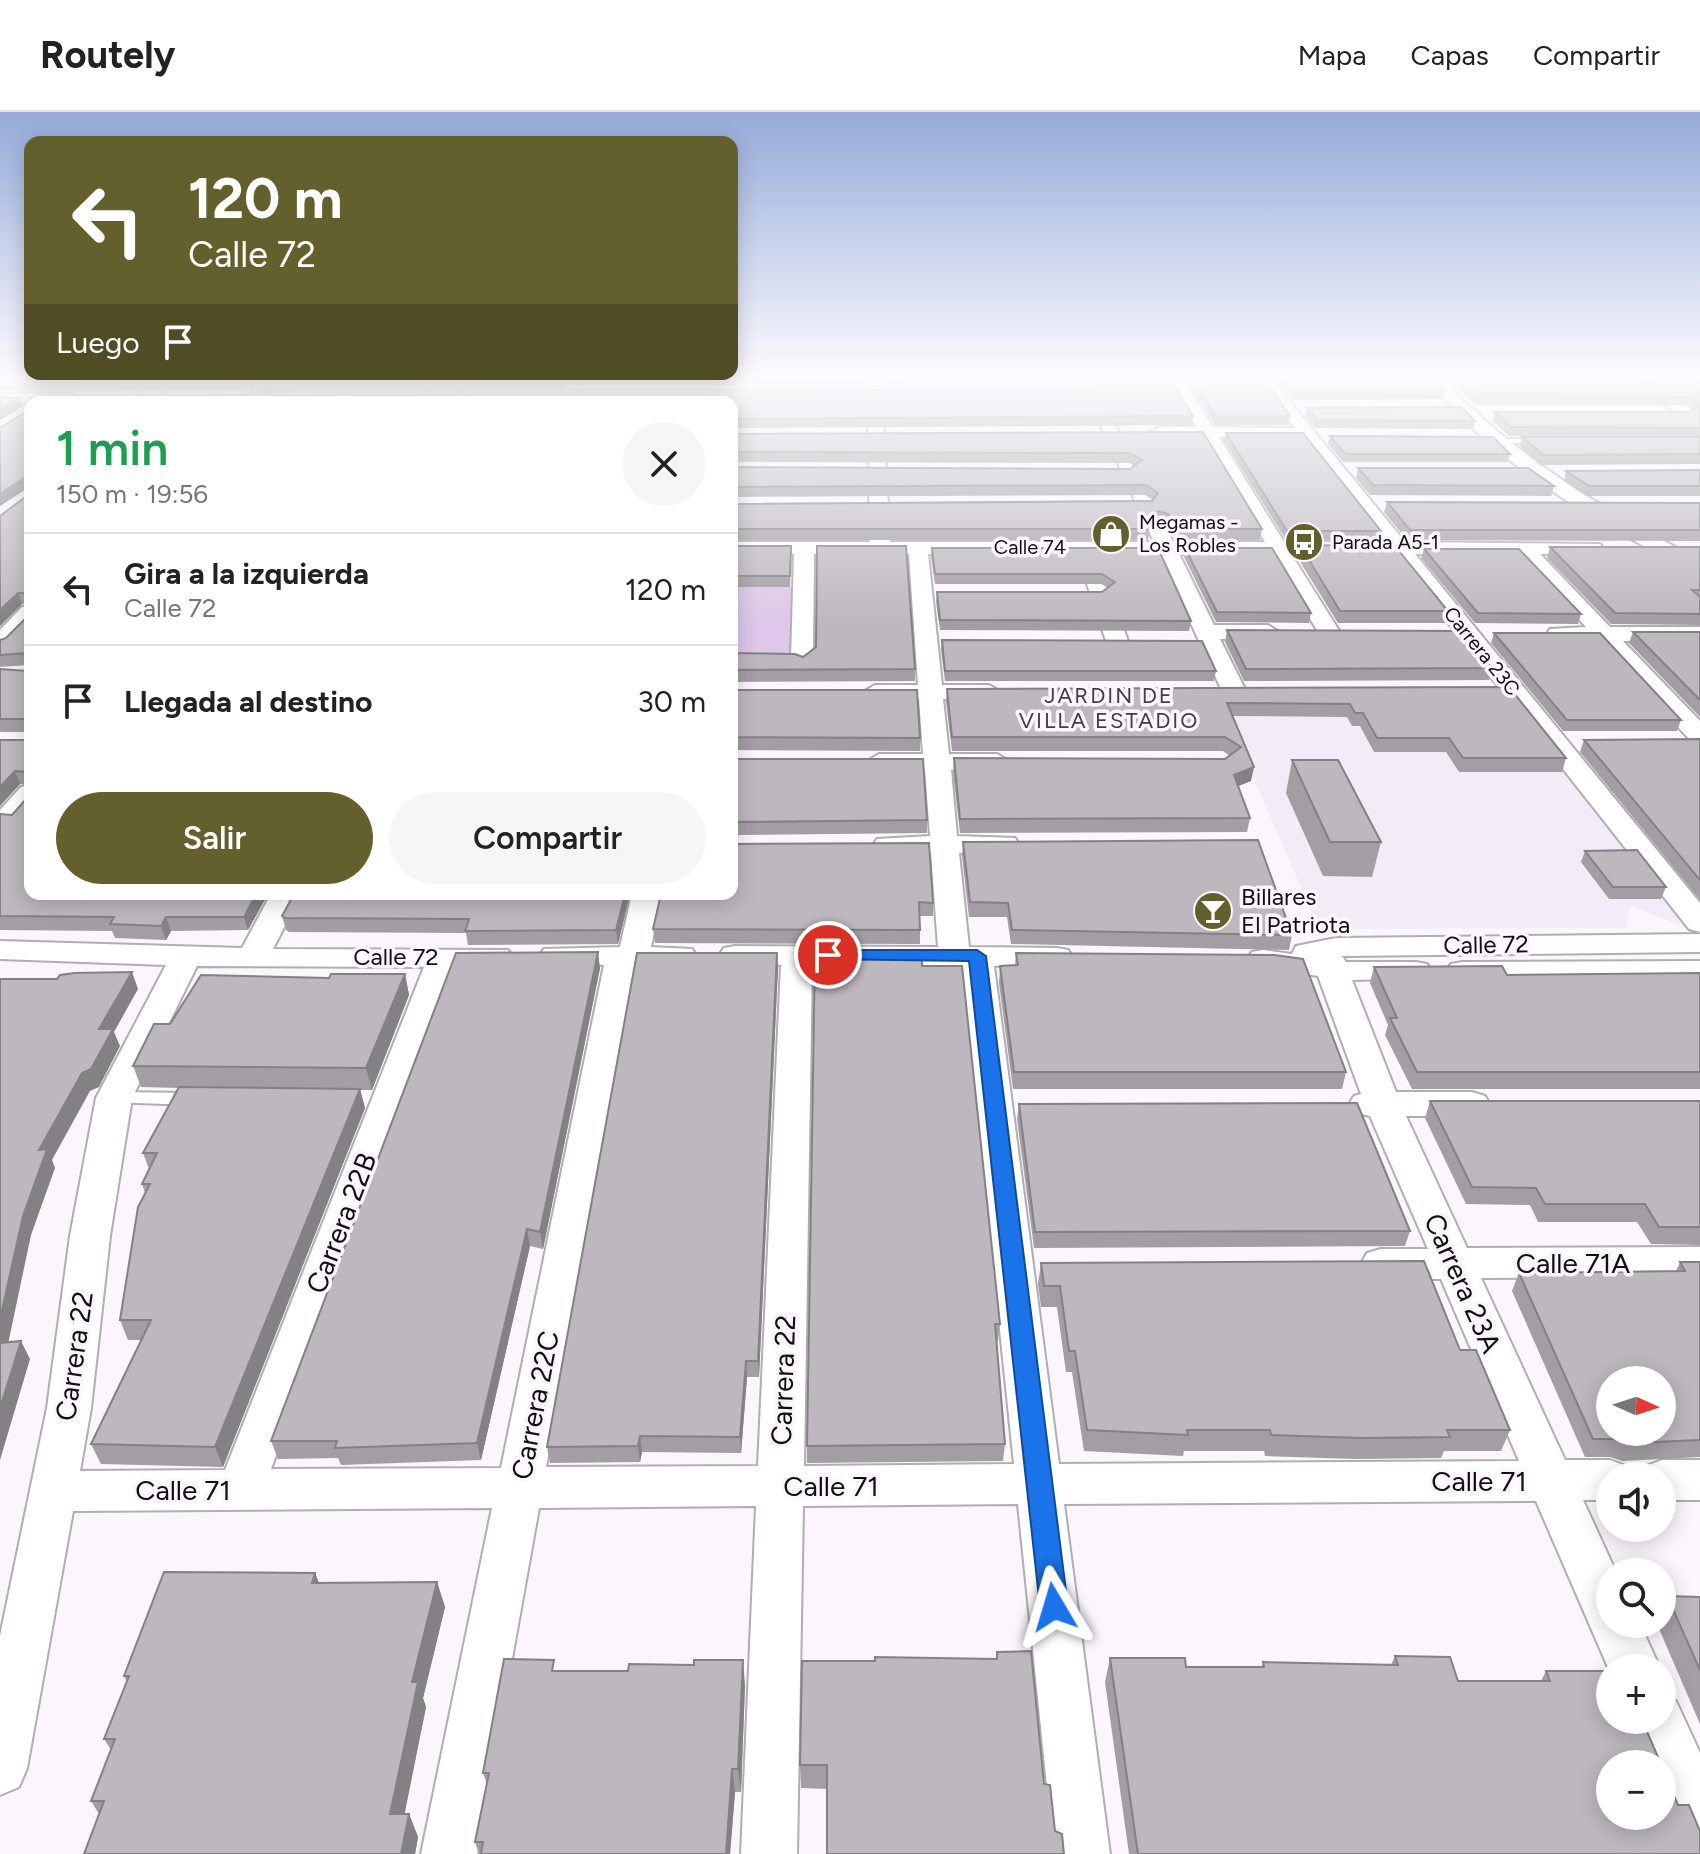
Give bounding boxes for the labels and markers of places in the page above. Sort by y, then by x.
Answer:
place label: Megamas - Los Robles [1139,510,1239,557]
shop icon: Megamas - Los Robles [1090,513,1132,555]
bus stop icon: Parada A5-1 [1283,521,1325,563]
place label: Parada A5-1 [1332,530,1439,554]
place label: Billares El Patriota [1241,882,1350,939]
bar icon: Billares El Patriota [1192,890,1234,932]
pin [794,921,862,989]

